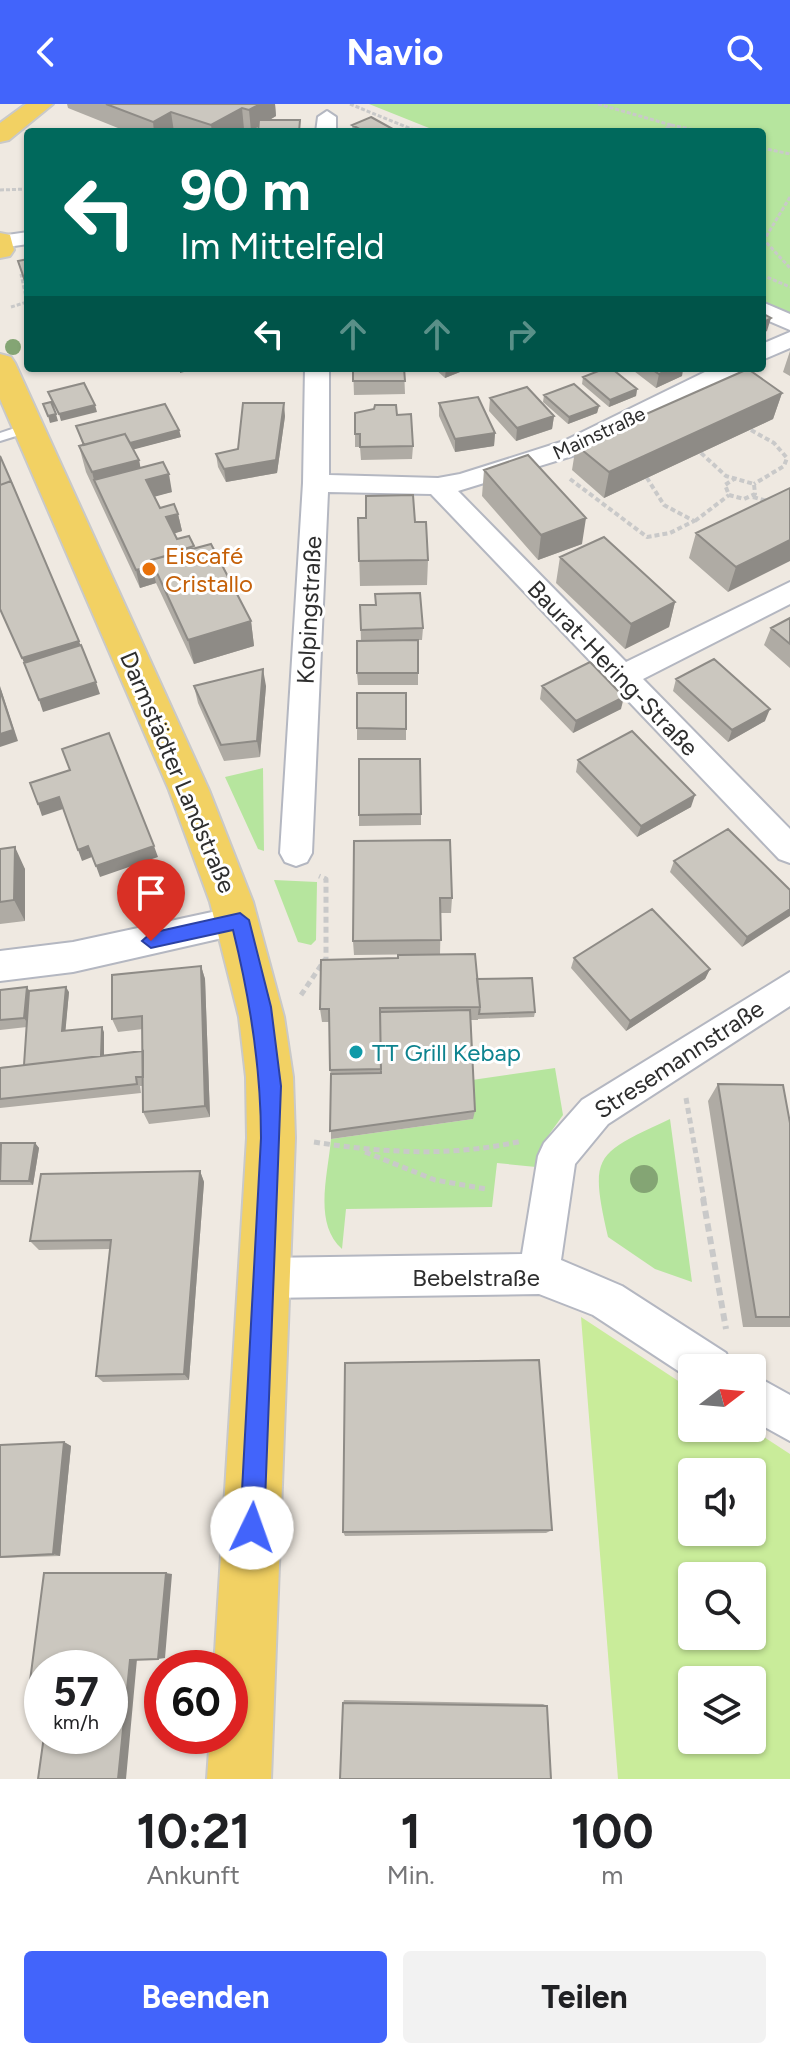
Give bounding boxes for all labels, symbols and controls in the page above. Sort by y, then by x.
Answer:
icon: back [24,30,68,74]
icon: search [722,30,766,74]
text: Navio [347,31,443,74]
text: 90 m [180,157,311,224]
icon: left [48,160,152,264]
text: Im Mittelfeld [180,225,385,268]
icon: left [247,312,291,356]
icon: ahead [331,312,375,356]
icon: ahead [415,312,459,356]
icon: right [499,312,543,356]
street label: Mainstraße [549,401,649,465]
street label: Kolpingstraße [291,535,327,685]
place label: Eiscafé Cristallo [165,541,253,598]
marker: Eiscafé Cristallo [140,560,158,578]
street label: Baurat-Hering-Straße [522,574,704,762]
street label: Darmstädter Landstraße [114,647,242,897]
pin [117,859,185,941]
icon: arrive [129,871,173,915]
street label: Stresemannstraße [589,993,769,1125]
place label: TT Grill Kebap [372,1038,521,1067]
marker: TT Grill Kebap [347,1043,365,1061]
street label: Bebelstraße [412,1263,540,1292]
north arrow [678,1354,766,1442]
map controls [678,1354,766,1754]
button: sound [678,1458,766,1546]
position arrow [210,1486,294,1570]
button: search [678,1562,766,1650]
speed limit sign: 60 [144,1650,248,1754]
button: layers [678,1666,766,1754]
text: 57 [53,1668,99,1716]
text: km/h [53,1710,99,1734]
text: 10:21 [136,1802,250,1860]
text: 1 [401,1802,421,1860]
text: 100 [571,1802,654,1860]
text: Ankunft [147,1859,240,1891]
text: Min. [387,1859,435,1891]
text: m [601,1859,623,1891]
button: Beenden [24,1951,387,2043]
button: Teilen [403,1951,766,2043]

